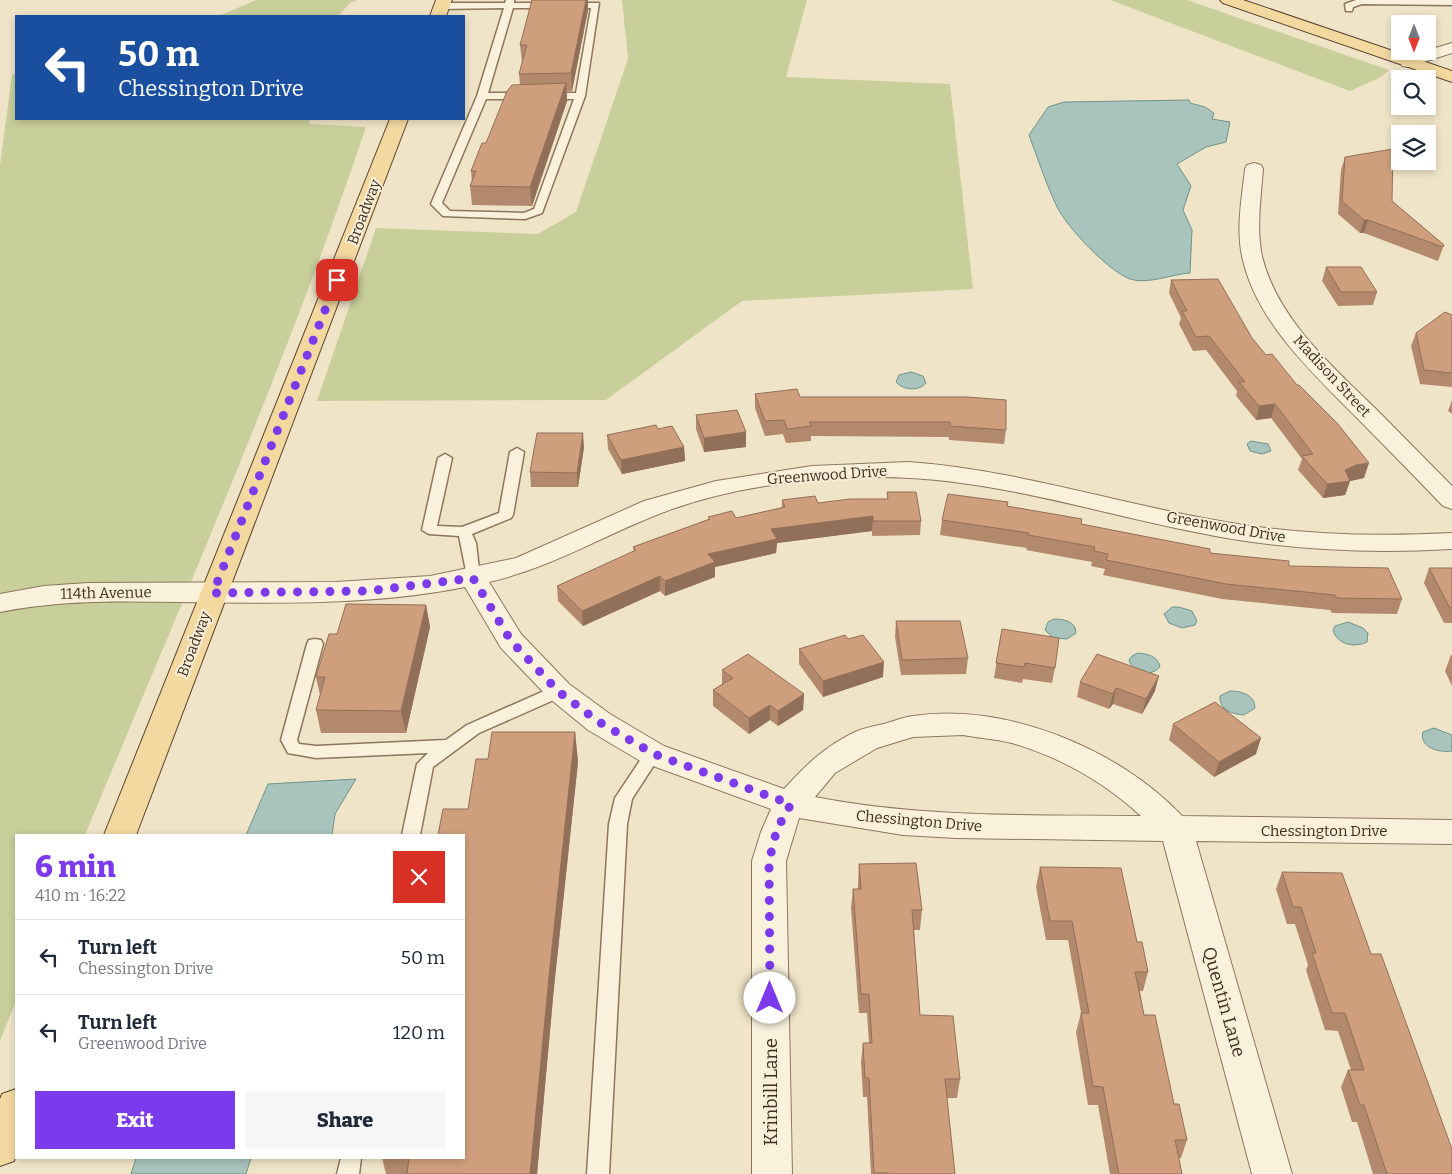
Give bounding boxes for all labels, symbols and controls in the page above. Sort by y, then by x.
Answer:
north arrow [1391,15,1436,60]
map controls [1391,15,1436,170]
text: 50 m [118,33,199,75]
icon: left [35,35,100,100]
button: search [1391,70,1436,115]
text: Chessington Drive [118,75,304,102]
button: layers [1391,125,1436,170]
street label: Broadway [343,177,385,247]
pin [316,259,358,301]
icon: arrive [323,266,351,294]
street label: Madison Street [1290,331,1375,421]
street label: Greenwood Drive [766,462,888,488]
street label: Greenwood Drive [1165,508,1287,546]
street label: 114th Avenue [60,583,152,603]
street label: Broadway [173,609,215,679]
street label: Chessington Drive [855,807,983,835]
street label: Chessington Drive [1261,822,1387,840]
text: 6 min [35,849,116,885]
button: close [393,851,445,903]
text: 410 m · 16:22 [35,886,126,905]
text: Turn left [78,936,157,959]
icon: left [35,943,63,971]
street label: Quentin Lane [1198,944,1250,1060]
text: 50 m [401,946,445,969]
text: Chessington Drive [78,959,213,978]
position arrow [743,971,795,1023]
text: Turn left [78,1011,157,1034]
icon: left [35,1018,63,1046]
text: 120 m [393,1021,445,1044]
text: Greenwood Drive [78,1034,207,1053]
street label: Krinbill Lane [760,1038,782,1146]
button: Exit [35,1091,235,1149]
button: Share [245,1091,445,1149]

